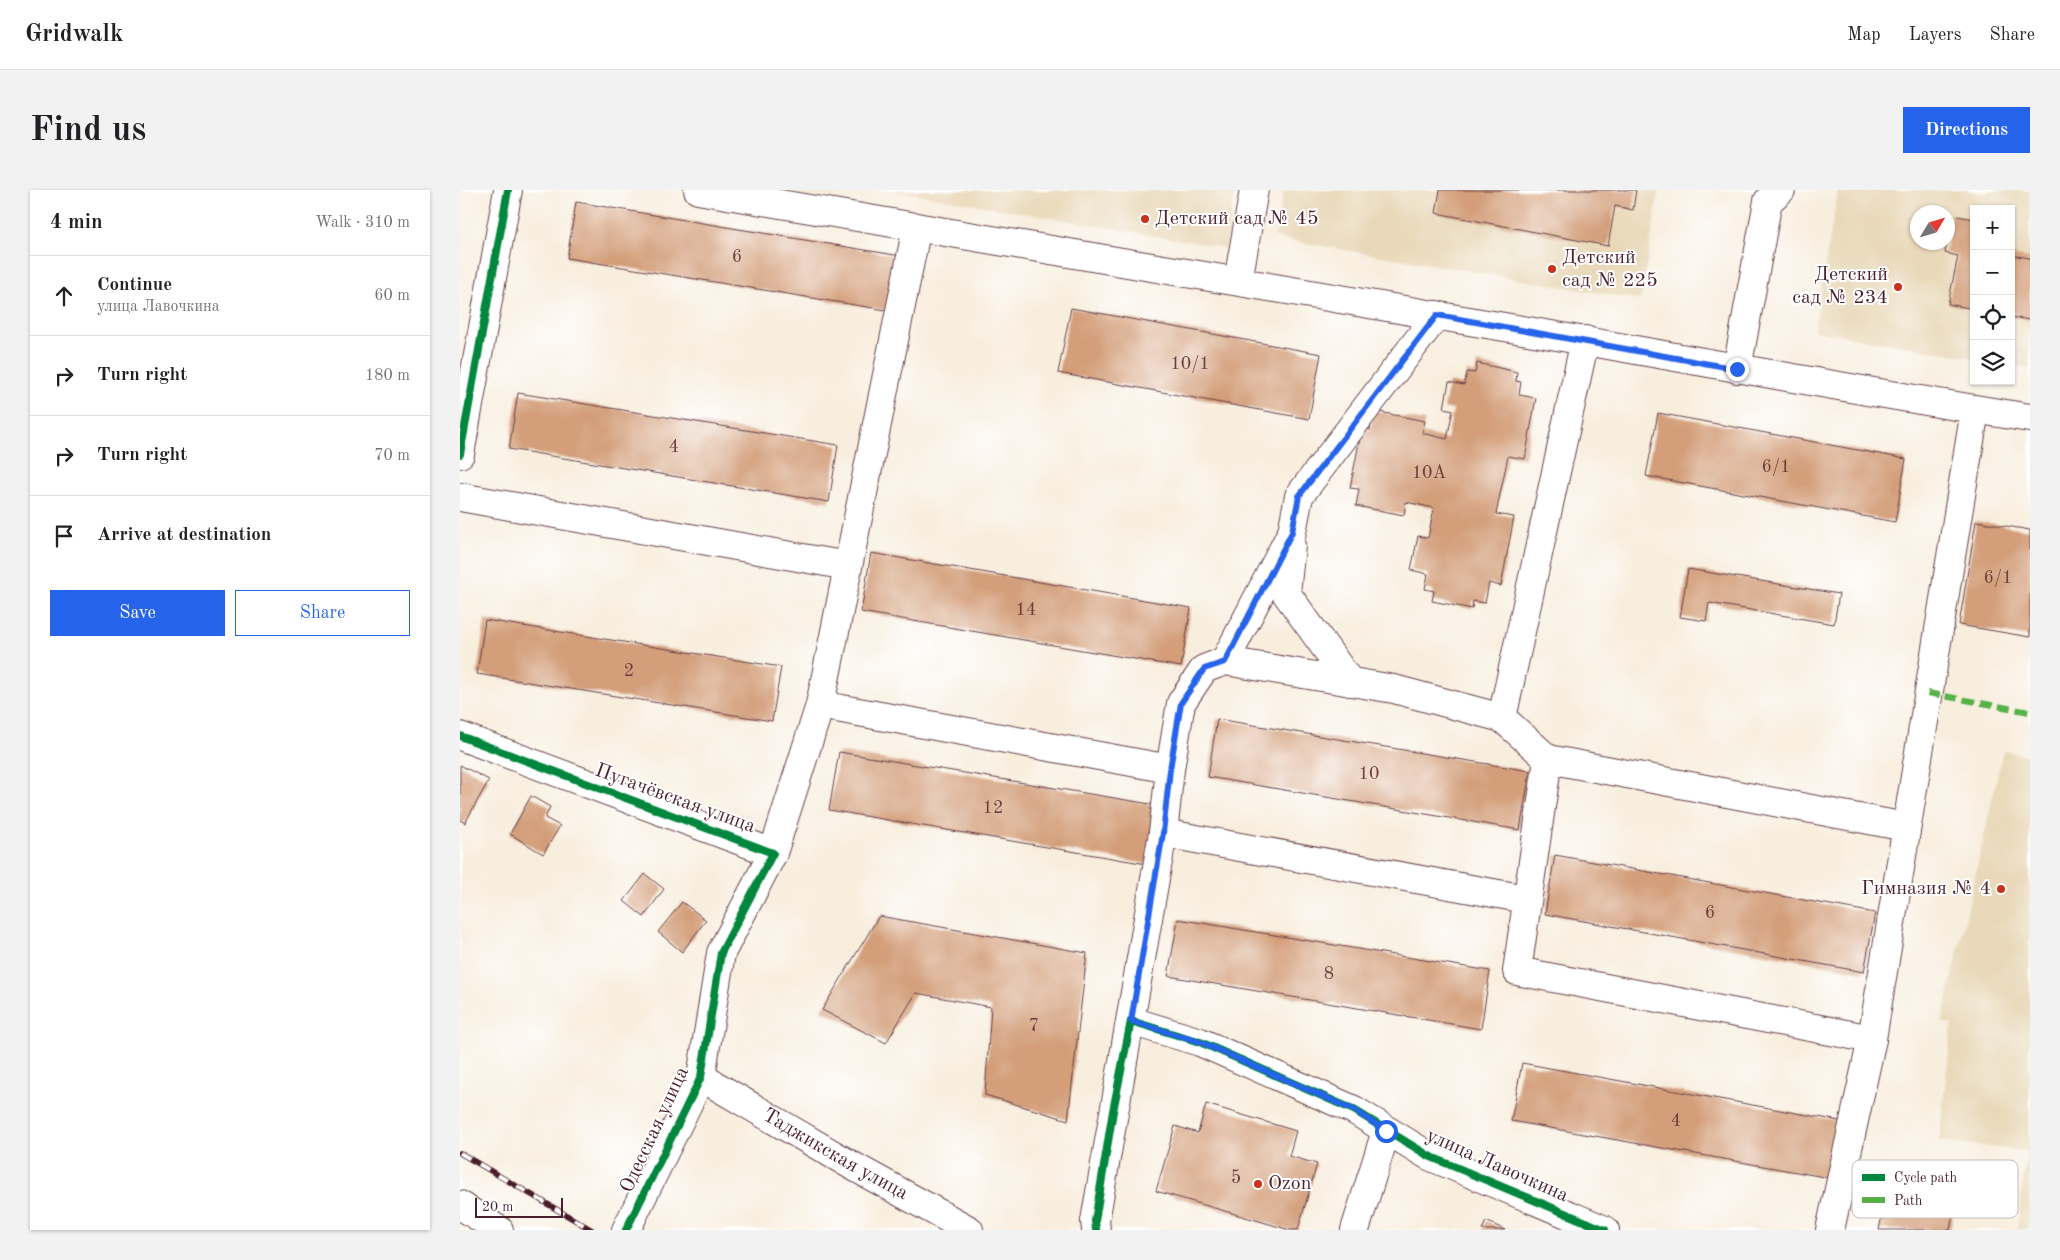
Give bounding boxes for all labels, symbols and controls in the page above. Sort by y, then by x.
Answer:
text: Gridwalk [25,23,123,47]
text: Map [1847,26,1881,44]
text: Layers [1909,26,1961,44]
text: Share [1989,26,2035,44]
button: Directions [1903,107,2030,153]
text: Find us [30,113,146,148]
north arrow [1910,205,1955,250]
map controls [1970,205,2015,385]
button: + [1970,205,2015,250]
place label: Детский сад № 45 [1155,209,1318,229]
text: 4 min [50,212,103,233]
marker: Детский сад № 45 [1139,213,1151,225]
text: Walk · 310 m [315,215,410,231]
house number: 6 [732,248,742,266]
place label: Детский сад № 225 [1562,248,1658,291]
button: − [1970,250,2015,295]
marker: Детский сад № 225 [1546,263,1558,275]
place label: Детский сад № 234 [1792,265,1888,308]
text: Continue [97,276,172,295]
marker: Детский сад № 234 [1892,281,1904,293]
icon: ahead [50,282,78,310]
text: 60 m [374,288,410,304]
button: locate [1970,295,2015,340]
text: улица Лавочкина [97,299,220,315]
button: layers [1970,340,2015,385]
house number: 10/1 [1170,355,1210,373]
route end [1726,358,1749,381]
icon: right [50,362,78,390]
text: Turn right [97,366,187,385]
text: 180 m [365,368,410,384]
house number: 4 [669,438,679,456]
icon: right [50,442,78,470]
text: Turn right [97,446,187,465]
text: 70 m [374,448,410,464]
house number: 6/1 [1762,458,1790,476]
house number: 10А [1412,464,1447,482]
icon: arrive [50,522,78,550]
text: Arrive at destination [97,526,271,545]
house number: 6/1 [1984,569,2012,587]
button: Save [50,590,225,636]
button: Share [235,590,410,636]
house number: 14 [1016,601,1036,619]
house number: 2 [624,662,634,680]
street label: Пугачёвская улица [592,761,758,837]
house number: 10 [1359,765,1379,783]
house number: 12 [983,799,1003,817]
place label: Гимназия № 4 [1861,879,1991,899]
marker: Гимназия № 4 [1995,883,2007,895]
house number: 6 [1705,904,1715,922]
house number: 8 [1324,965,1334,983]
house number: 7 [1029,1017,1039,1035]
street label: Одесская улица [617,1064,693,1196]
street label: Таджикская улица [759,1105,911,1204]
house number: 4 [1671,1112,1681,1130]
route start [1375,1120,1398,1143]
street label: улица Лавочкина [1423,1126,1571,1206]
legend [1852,1160,2018,1218]
house number: 5 [1231,1169,1241,1187]
text: Cycle path [1894,1171,1957,1185]
place label: Ozon [1268,1174,1312,1194]
marker: Ozon [1252,1178,1264,1190]
text: Path [1894,1194,1923,1208]
scale bar [475,1195,562,1218]
text: 20 m [482,1200,513,1214]

